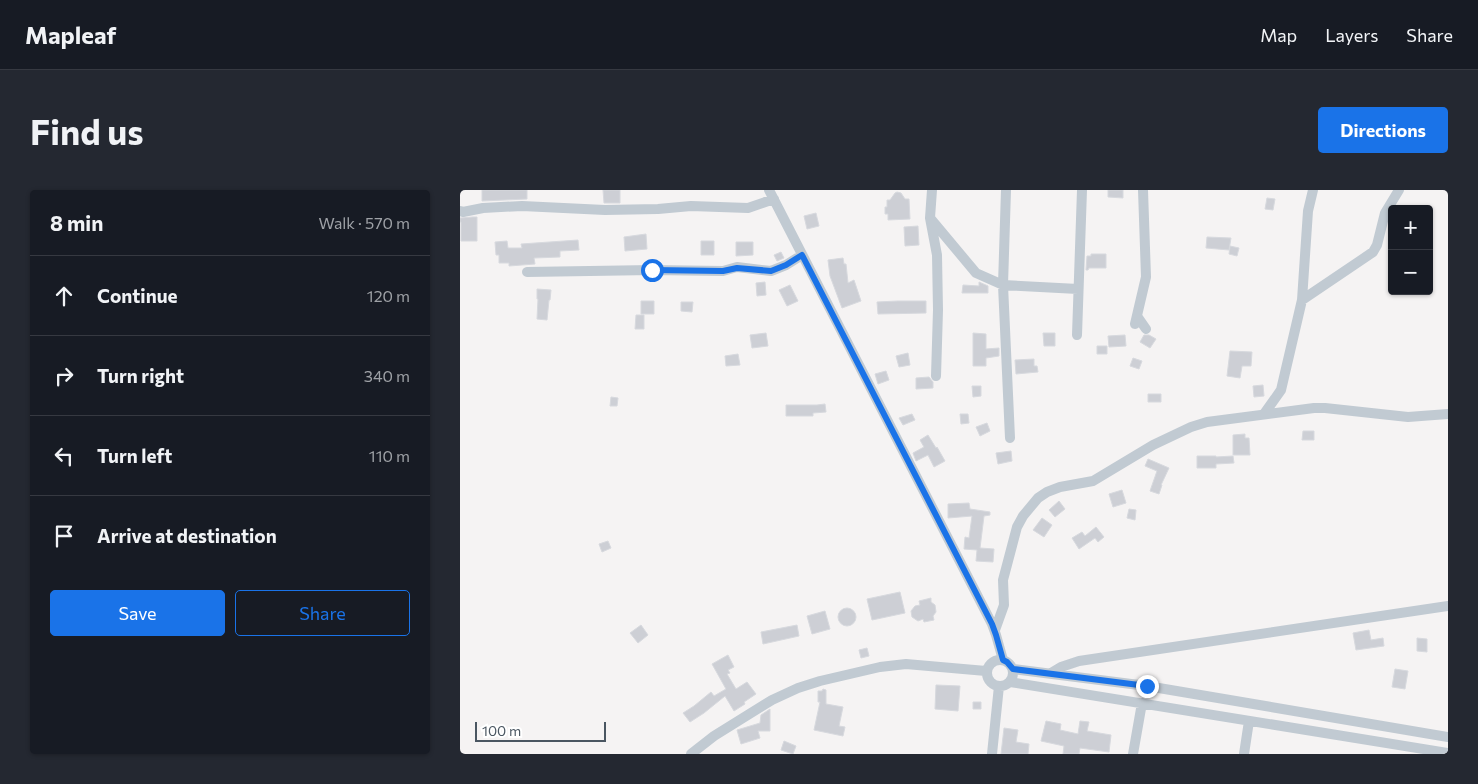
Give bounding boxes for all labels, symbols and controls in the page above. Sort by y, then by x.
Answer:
text: Mapleaf [25,20,116,49]
text: Map [1260,24,1297,46]
text: Layers [1325,24,1378,46]
text: Share [1406,24,1453,46]
button: Directions [1318,107,1448,153]
text: Find us [30,109,144,152]
map controls [1388,205,1433,295]
button: + [1388,205,1433,250]
text: 8 min [50,210,103,235]
text: Walk · 570 m [318,213,410,232]
button: − [1388,250,1433,295]
route start [641,259,664,282]
icon: ahead [50,282,78,310]
text: Continue [97,284,177,307]
text: 120 m [367,286,410,305]
icon: right [50,362,78,390]
text: Turn right [97,364,184,387]
text: 340 m [364,366,410,385]
icon: left [50,442,78,470]
text: Turn left [97,444,172,467]
text: 110 m [369,446,410,465]
icon: arrive [50,522,78,550]
text: Arrive at destination [97,524,277,547]
button: Save [50,590,225,636]
button: Share [235,590,410,636]
route end [1136,675,1159,698]
scale bar [475,719,606,742]
text: 100 m [482,722,521,739]

